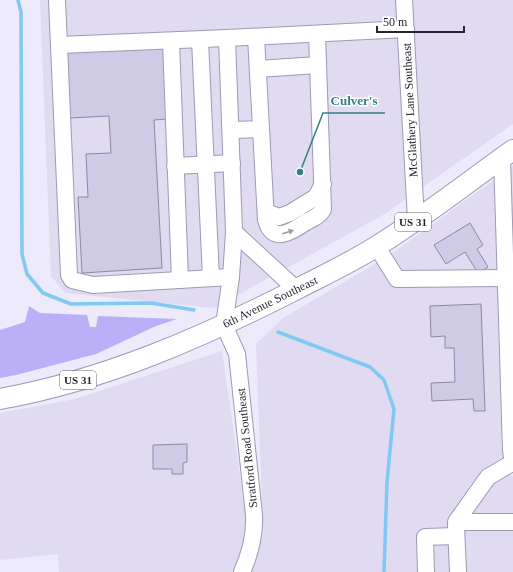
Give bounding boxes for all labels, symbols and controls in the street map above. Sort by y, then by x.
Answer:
scale bar [377,8,464,34]
text: 50 m [383,15,408,29]
street label: McGlathery Lane Southeast [399,42,421,178]
callout: Culver's [323,88,385,113]
text: Culver's [331,93,377,108]
road number: US 31 [395,213,431,231]
one-way arrow [283,229,295,235]
street label: 6th Avenue Southeast [220,273,320,331]
road number: US 31 [60,371,96,389]
street label: Stratford Road Southeast [234,387,260,509]

